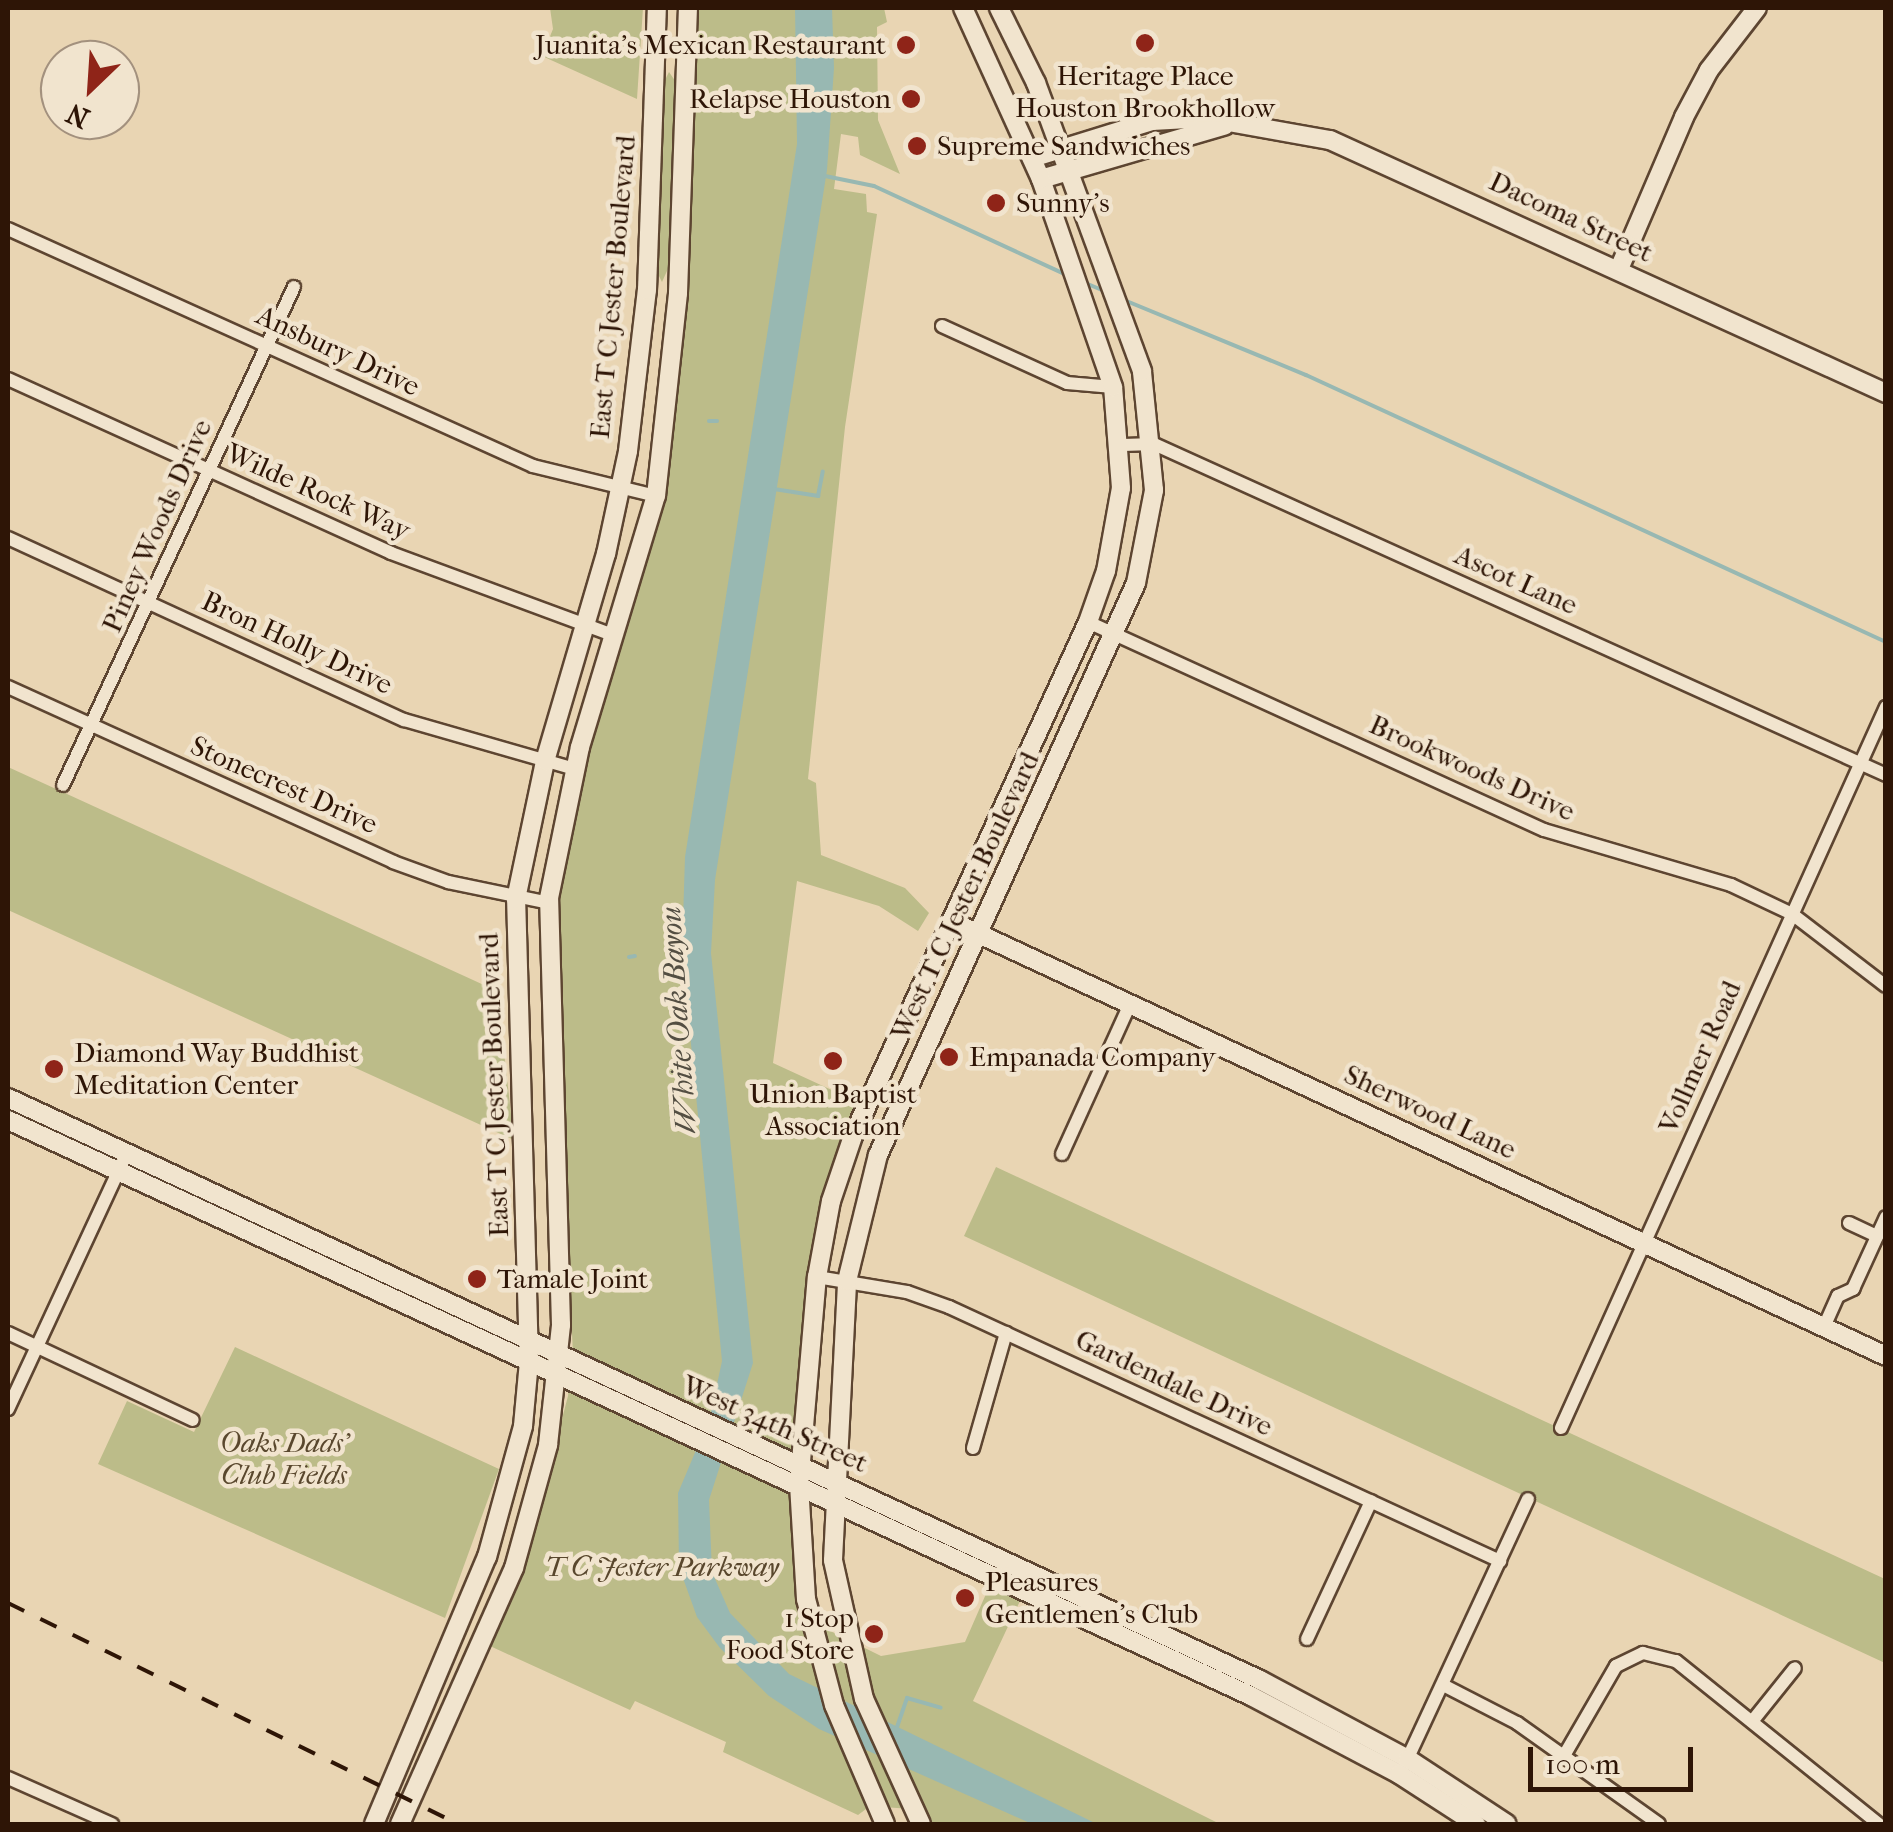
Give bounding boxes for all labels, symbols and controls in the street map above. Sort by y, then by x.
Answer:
place label: Juanita's Mexican Restaurant [535,28,886,62]
marker: Heritage Place Houston Brookhollow [1134,32,1156,54]
marker: Juanita's Mexican Restaurant [895,34,917,56]
north arrow [40,40,140,140]
place label: Heritage Place Houston Brookhollow [1015,59,1275,125]
place label: Relapse Houston [689,82,891,116]
marker: Relapse Houston [900,88,922,110]
text: N [61,96,95,135]
place label: Supreme Sandwiches [937,129,1190,163]
street label: East T C Jester Boulevard [583,134,643,440]
marker: Supreme Sandwiches [906,135,928,157]
street label: Dacoma Street [1484,164,1658,270]
place label: Sunny's [1016,186,1110,220]
marker: Sunny's [985,192,1007,214]
street label: Ansbury Drive [251,299,425,403]
street label: Piney Woods Drive [95,414,219,638]
street label: Wilde Rock Way [221,436,415,548]
street label: Ascot Lane [1449,538,1583,622]
street label: Bron Holly Drive [196,584,398,702]
street label: Brookwoods Drive [1364,708,1580,828]
street label: Stonecrest Drive [185,729,383,841]
street label: West T C Jester Boulevard [883,747,1047,1045]
water label: White Oak Bayou [653,905,705,1135]
street label: East T C Jester Boulevard [472,932,516,1238]
street label: Vollmer Road [1651,976,1749,1138]
place label: Diamond Way Buddhist Meditation Center [74,1036,359,1102]
place label: Empanada Company [969,1040,1216,1074]
marker: Empanada Company [938,1046,960,1068]
marker: Union Baptist Association [822,1050,844,1072]
marker: Diamond Way Buddhist Meditation Center [43,1058,65,1080]
street label: Sherwood Lane [1339,1058,1521,1166]
place label: Union Baptist Association [749,1077,917,1143]
place label: Tamale Joint [497,1262,648,1296]
marker: Tamale Joint [466,1268,488,1290]
street label: Gardendale Drive [1070,1323,1278,1443]
street label: West 34th Street [677,1368,873,1480]
park label: Oaks Dads' Club Fields [220,1426,348,1492]
park label: T C Jester Parkway [545,1550,779,1584]
place label: Pleasures Gentlemen's Club [985,1565,1198,1631]
marker: Pleasures Gentlemen's Club [954,1587,976,1609]
place label: 1 Stop Food Store [725,1601,854,1667]
marker: 1 Stop Food Store [863,1623,885,1645]
scale bar [1533,1727,1698,1789]
text: 100 m [1545,1747,1620,1782]

